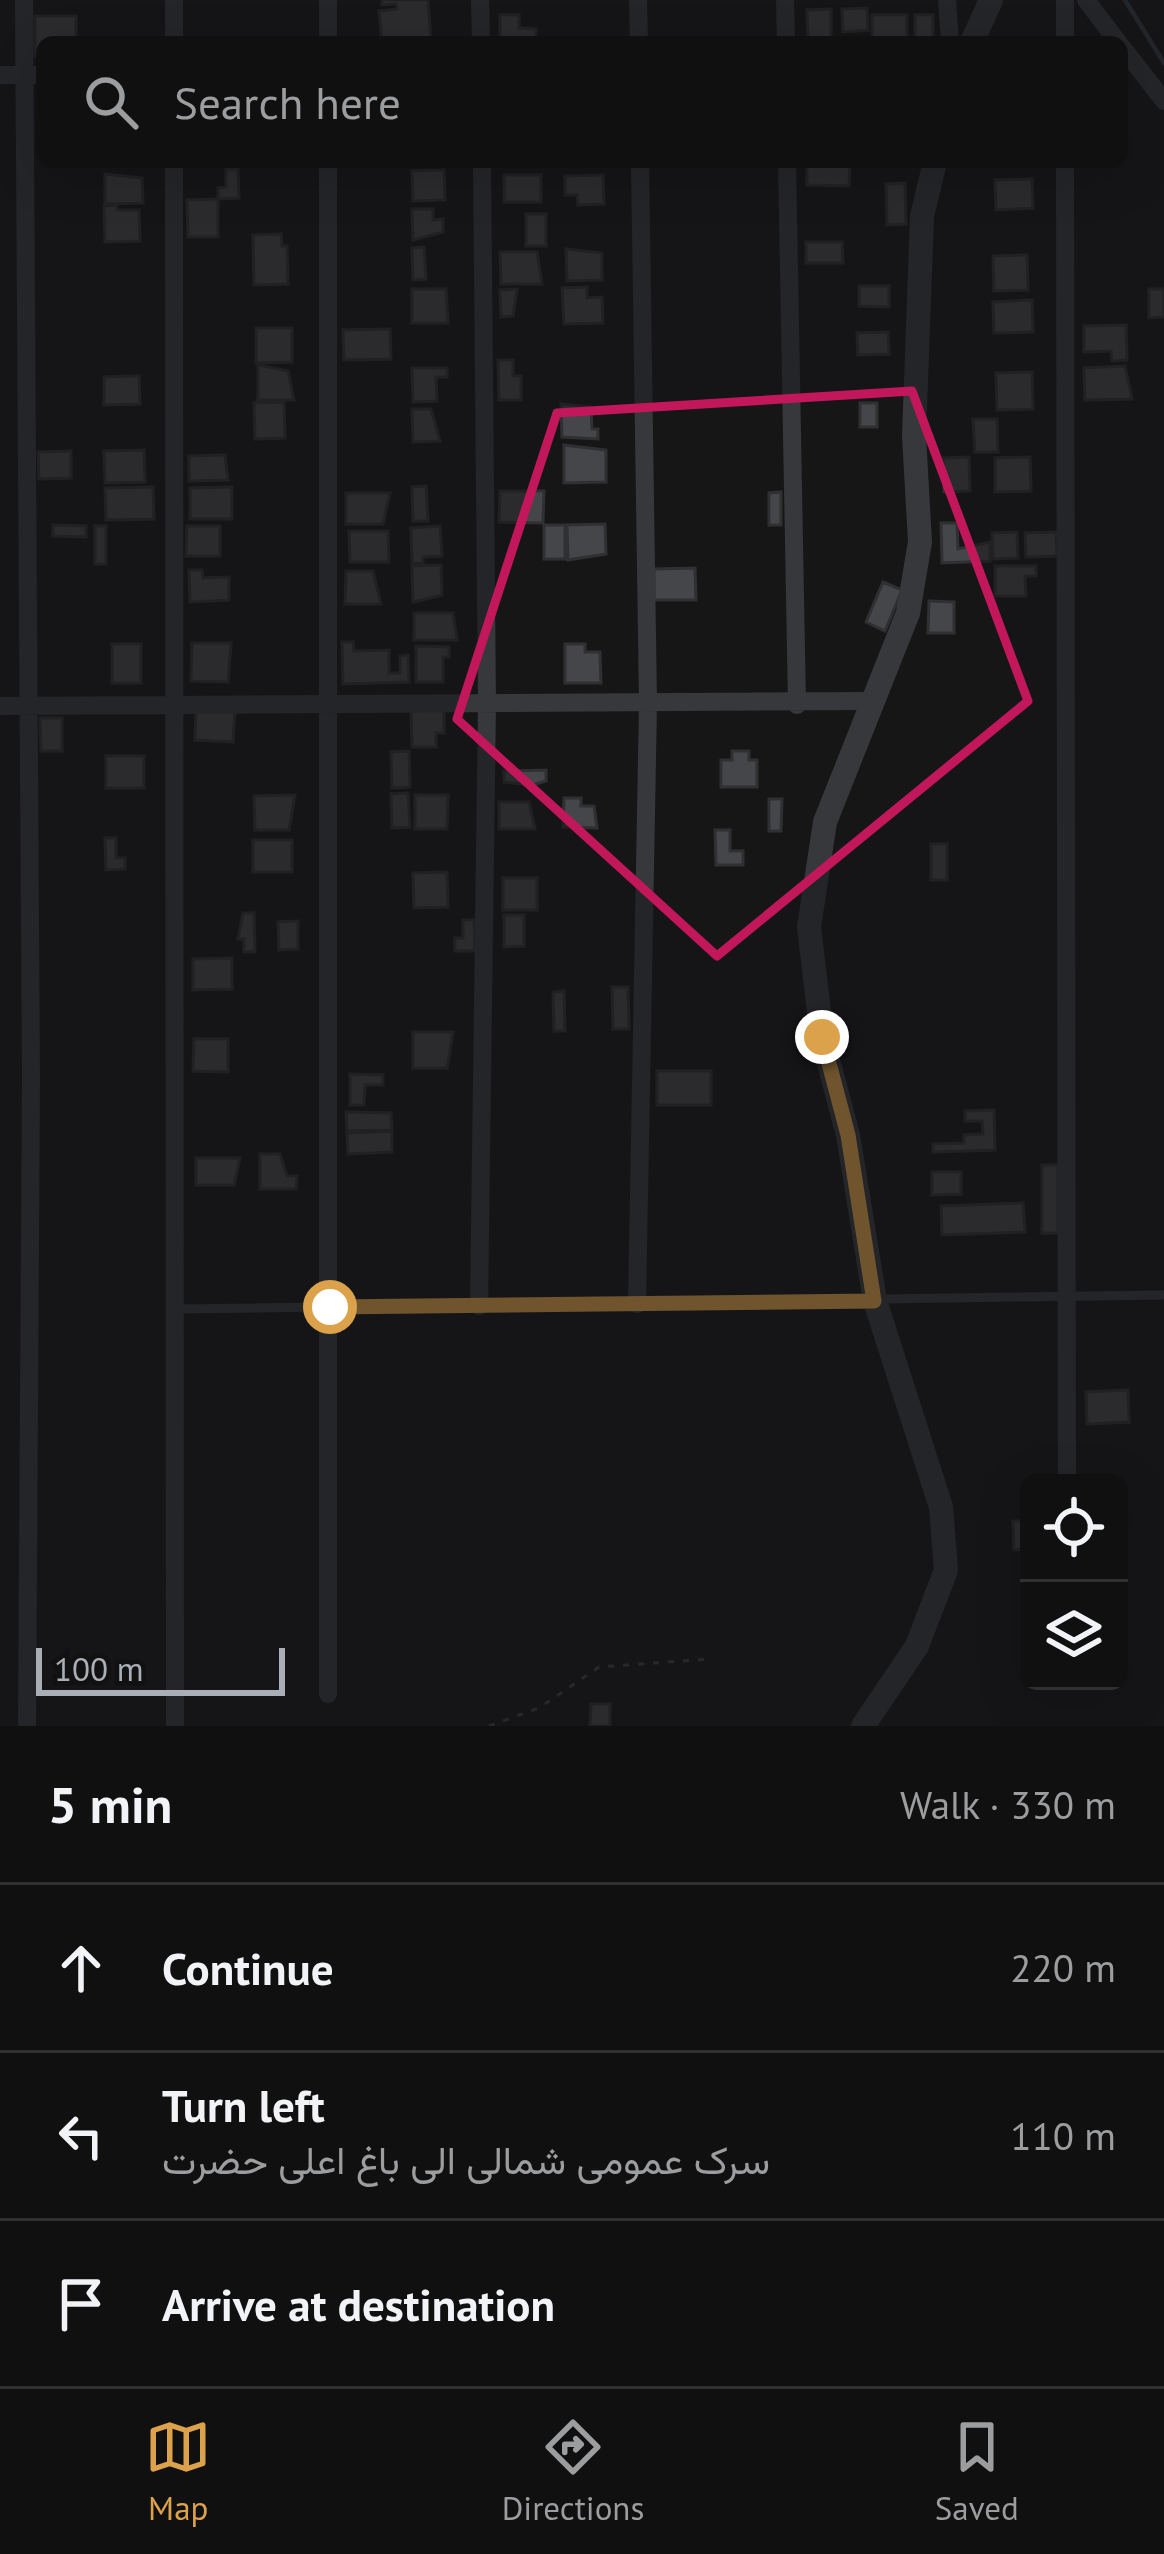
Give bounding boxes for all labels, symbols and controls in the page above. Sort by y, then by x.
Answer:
search box [36,36,1128,168]
icon: search [78,69,144,135]
text: Search here [174,73,401,131]
route end [795,1010,849,1064]
route start [303,1280,357,1334]
map controls [1020,1474,1128,1690]
button: locate [1020,1474,1128,1582]
button: layers [1020,1582,1128,1690]
scale bar [36,1642,285,1695]
text: 100 m [54,1647,144,1690]
text: 5 min [48,1771,172,1837]
text: Walk · 330 m [900,1779,1116,1830]
icon: ahead [48,1935,114,2001]
text: Continue [162,1939,334,1997]
text: 220 m [1010,1942,1116,1993]
text: Turn left [162,2076,325,2134]
icon: left [48,2103,114,2169]
text: 110 m [1010,2110,1116,2161]
text: سرک عمومی شمالی الی باغ اعلی حضرت [162,2134,770,2185]
icon: arrive [48,2271,114,2337]
text: Arrive at destination [162,2275,555,2333]
tab: Map [145,2414,211,2529]
tab: Directions [502,2414,644,2529]
tab: Saved [935,2414,1019,2529]

